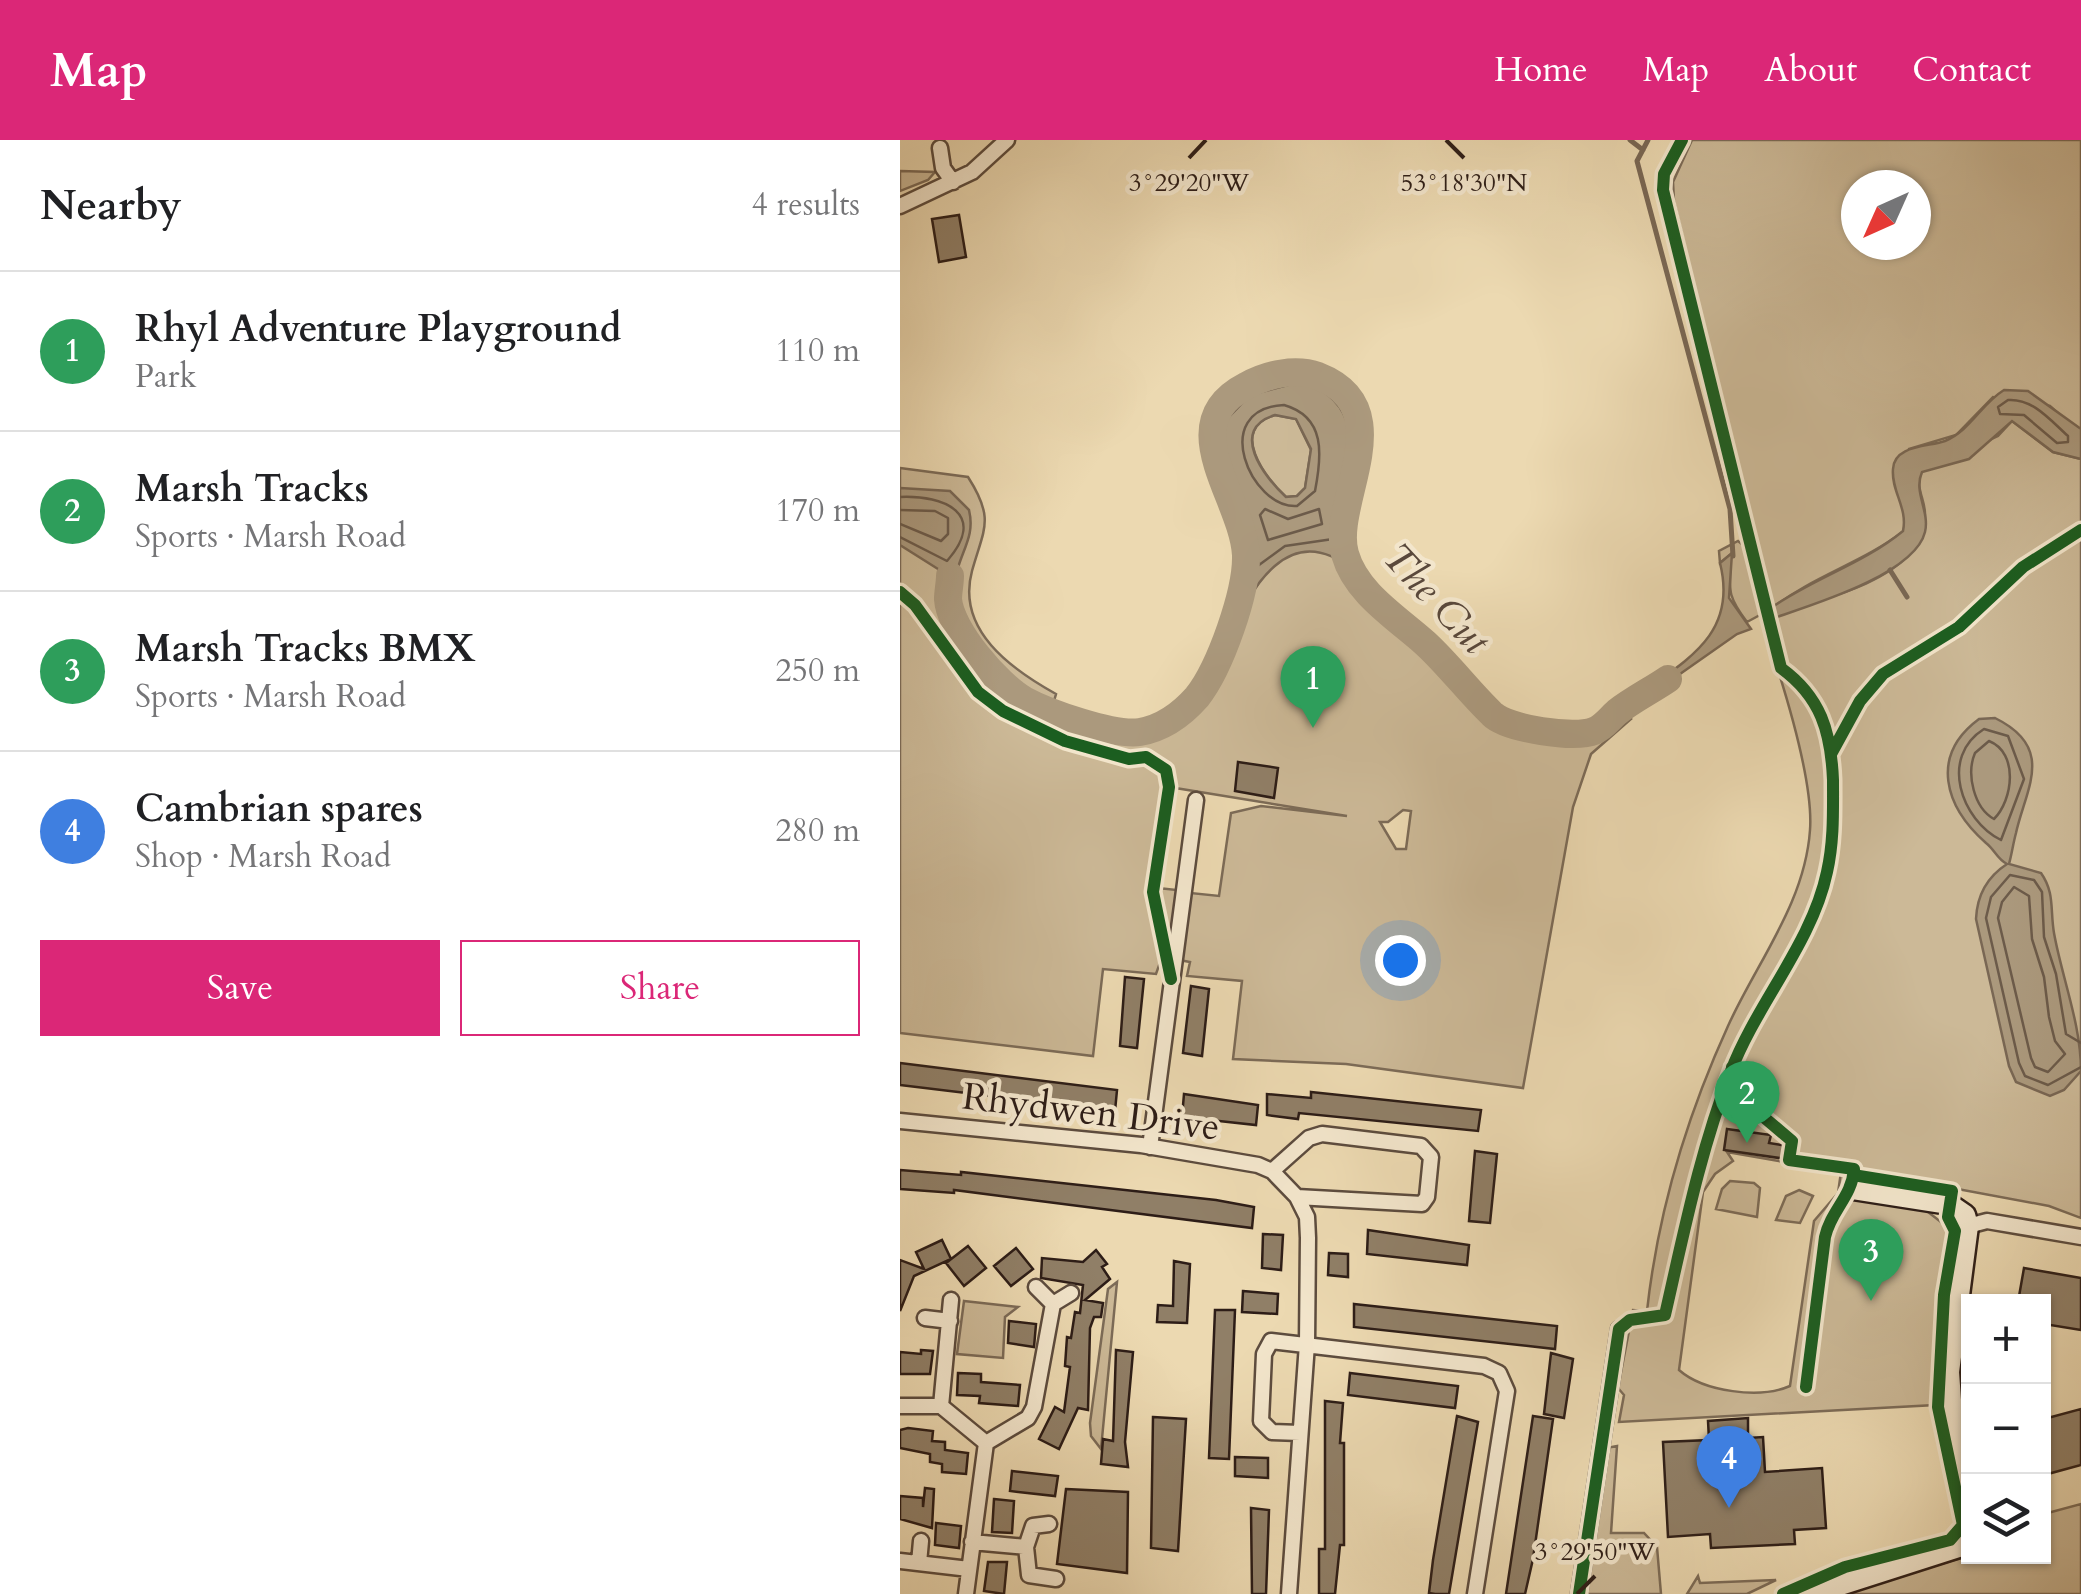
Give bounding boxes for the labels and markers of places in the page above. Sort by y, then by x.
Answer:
pin: 1 [1280,646,1346,728]
pin: 2 [1714,1060,1780,1143]
pin: 3 [1838,1218,1904,1301]
pin: 4 [1696,1426,1762,1508]

